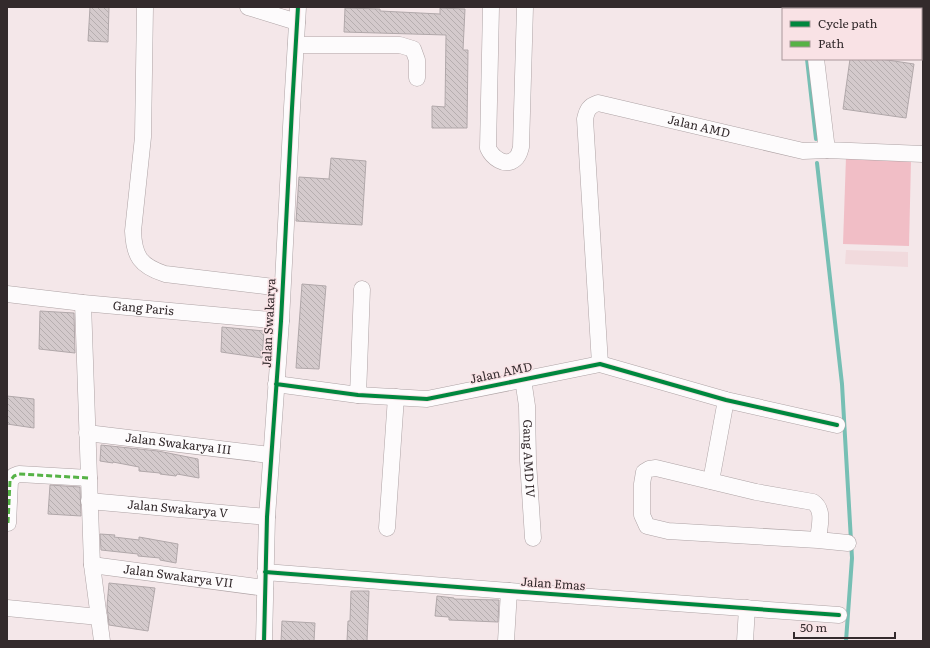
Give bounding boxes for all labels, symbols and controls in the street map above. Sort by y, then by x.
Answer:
legend [782,8,922,60]
text: Cycle path [818,14,878,32]
text: Path [818,34,844,52]
street label: Jalan AMD [666,110,732,142]
street label: Jalan Swakarya [257,277,279,368]
street label: Gang Paris [112,296,175,319]
street label: Jalan AMD [468,357,534,387]
street label: Gang AMD IV [519,419,540,499]
street label: Jalan Swakarya III [124,428,233,458]
street label: Jalan Swakarya V [127,494,229,521]
street label: Jalan Swakarya VII [122,559,235,592]
street label: Jalan Emas [520,572,586,594]
scale bar [794,614,895,640]
text: 50 m [800,618,827,636]

